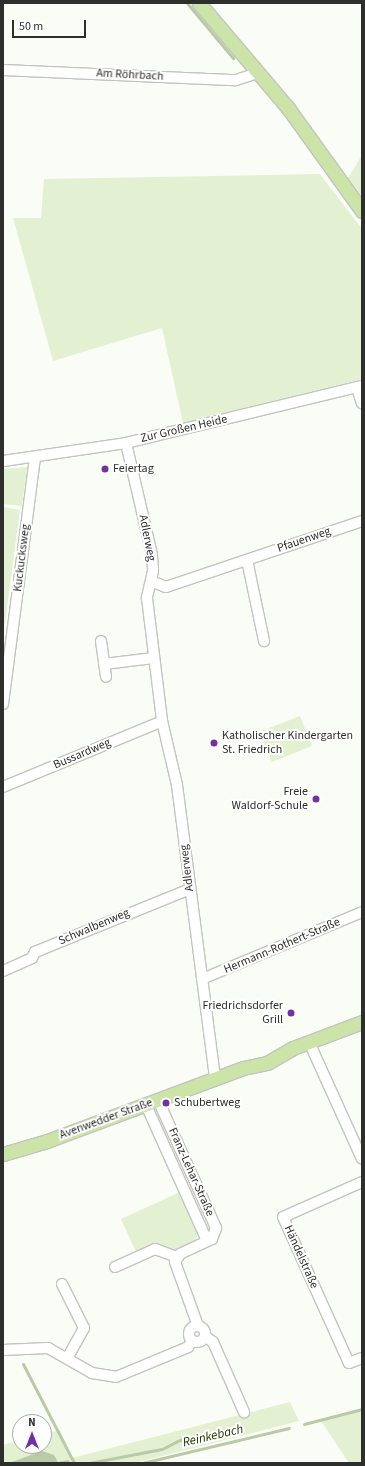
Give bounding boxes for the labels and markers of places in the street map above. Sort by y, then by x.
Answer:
place label: Feiertag [113,462,154,476]
marker: Feiertag [100,464,110,474]
place label: Katholischer Kindergarten St. Friedrich [222,729,353,757]
marker: Katholischer Kindergarten St. Friedrich [209,738,219,748]
place label: Freie Waldorf-Schule [232,785,308,813]
marker: Freie Waldorf-Schule [311,794,321,804]
place label: Friedrichsdorfer Grill [203,999,283,1027]
marker: Friedrichsdorfer Grill [286,1008,296,1018]
place label: Schubertweg [174,1096,240,1110]
marker: Schubertweg [161,1098,171,1108]

